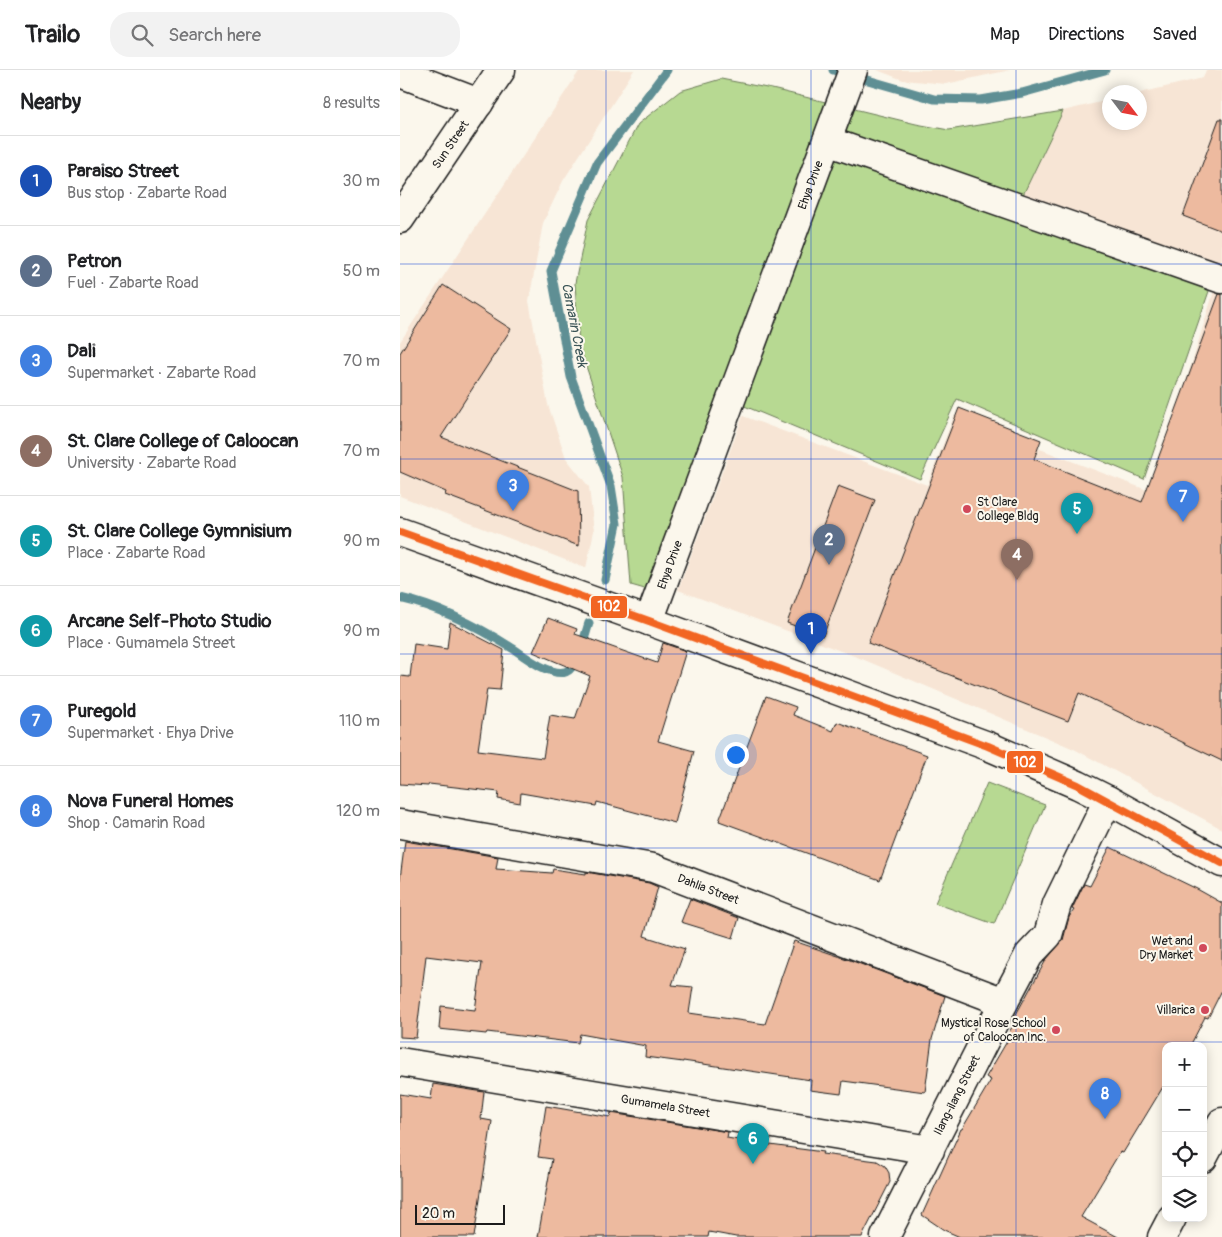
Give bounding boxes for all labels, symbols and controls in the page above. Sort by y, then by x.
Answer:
search box [110,12,460,57]
text: Trailo [25,20,80,49]
icon: search [128,21,156,49]
text: Search here [168,23,261,47]
text: Map [990,23,1020,46]
text: Directions [1048,23,1124,46]
text: Saved [1152,23,1197,46]
north arrow [1102,85,1147,130]
text: Nearby [20,89,81,116]
text: 8 results [323,93,380,113]
street label: Sun Street [429,118,473,172]
text: Paraiso Street [67,159,179,183]
street label: Ehya Drive [795,159,827,212]
text: 1 [33,171,39,191]
text: 30 m [342,171,380,191]
text: Bus stop · Zabarte Road [67,183,227,203]
text: Petron [67,249,122,273]
text: 2 [32,261,40,281]
text: 50 m [343,261,380,281]
text: Fuel · Zabarte Road [67,273,199,293]
water label: Camarin Creek [558,282,591,370]
text: Dali [67,339,96,363]
text: 3 [32,351,40,371]
text: 70 m [343,351,380,371]
text: Supermarket · Zabarte Road [67,363,256,383]
text: St. Clare College of Caloocan [67,429,299,453]
text: 4 [31,441,41,461]
text: 70 m [343,441,380,461]
text: University · Zabarte Road [67,453,236,473]
pin: 3 [497,470,529,511]
pin: 7 [1167,481,1199,522]
pin: 5 [1061,493,1093,534]
place label: St Clare College Bldg [977,495,1039,524]
marker: St Clare College Bldg [961,503,973,515]
text: St. Clare College Gymnisium [67,519,292,543]
pin: 2 [813,524,845,565]
text: 5 [32,531,40,551]
text: 90 m [343,531,380,551]
street label: Ehya Drive [654,538,686,591]
pin: 4 [1001,539,1033,580]
text: Place · Zabarte Road [67,543,206,563]
line badge: 102 [590,595,628,619]
text: 102 [598,598,621,615]
text: Arcane Self-Photo Studio [67,609,271,633]
pin: 1 [795,613,827,654]
text: 6 [31,621,41,641]
text: 90 m [343,621,380,641]
text: Place · Gumamela Street [67,633,235,653]
text: Puregold [67,699,136,723]
text: 7 [32,711,40,731]
text: 110 m [339,711,380,731]
text: Supermarket · Ehya Drive [67,723,234,743]
your location [723,742,749,768]
line badge: 102 [1006,750,1044,774]
text: 102 [1014,754,1037,771]
text: Nova Funeral Homes [67,789,233,813]
text: 8 [32,801,40,821]
text: 120 m [336,801,380,821]
text: Shop · Camarin Road [67,813,205,833]
street label: Dahlia Street [675,871,741,908]
place label: Wet and Dry Market [1139,934,1193,963]
marker: Wet and Dry Market [1197,942,1209,954]
place label: Villarica [1156,1003,1195,1018]
marker: Villarica [1199,1004,1211,1016]
place label: Mystical Rose School of Caloocan Inc. [941,1016,1046,1045]
marker: Mystical Rose School of Caloocan Inc. [1050,1024,1062,1036]
map controls [1162,1042,1207,1222]
button: + [1162,1042,1207,1087]
street label: Ilang-ilang Street [931,1053,984,1138]
pin: 8 [1089,1078,1121,1119]
button: − [1162,1087,1207,1132]
street label: Gumamela Street [620,1092,711,1121]
pin: 6 [737,1123,769,1164]
button: locate [1162,1132,1207,1177]
button: layers [1162,1177,1207,1222]
scale bar [415,1202,505,1225]
text: 20 m [422,1205,455,1222]

